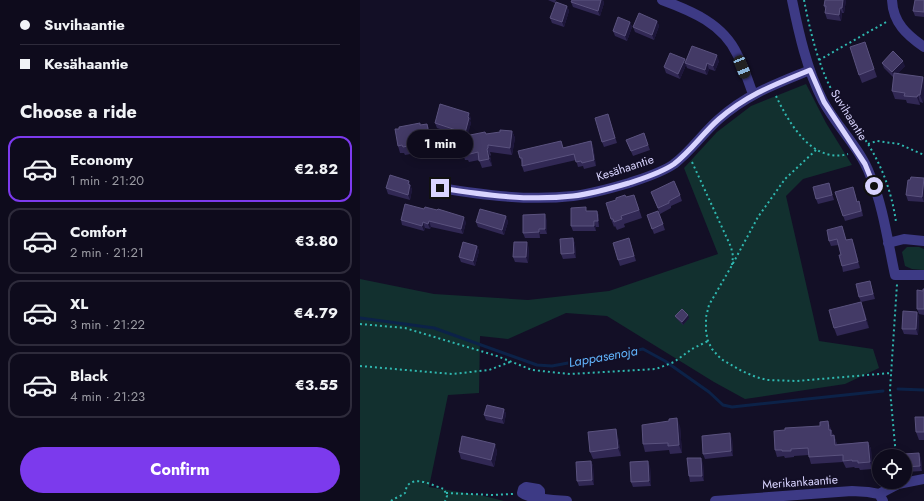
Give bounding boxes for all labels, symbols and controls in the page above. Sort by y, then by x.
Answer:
text: Suvihaantie [44,14,125,36]
text: Kesähaantie [44,53,128,75]
car [732,54,752,80]
street label: Suvihaantie [826,86,872,144]
text: Choose a ride [20,99,137,125]
callout: 1 min [407,130,473,158]
text: 1 min [424,134,456,153]
text: Economy [70,149,133,171]
street label: Kesähaantie [594,150,656,186]
icon: car [22,151,58,187]
text: €2.82 [294,158,338,180]
text: 1 min · 21:20 [70,171,144,190]
route start [865,177,883,195]
route end [431,179,449,197]
text: Comfort [70,221,127,243]
icon: car [22,223,58,259]
text: €3.80 [295,230,338,252]
text: 2 min · 21:21 [70,243,144,262]
text: XL [70,293,88,315]
icon: car [22,295,58,331]
text: €4.79 [294,302,338,324]
text: 3 min · 21:22 [70,315,145,334]
water label: Lappasenoja [567,341,639,372]
text: Black [70,365,108,387]
icon: car [22,367,58,403]
text: €3.55 [295,374,338,396]
text: 4 min · 21:23 [70,387,145,406]
button: Confirm [20,447,340,493]
map controls [872,449,912,489]
button: locate [872,449,912,489]
street label: Merikankaantie [762,470,838,494]

